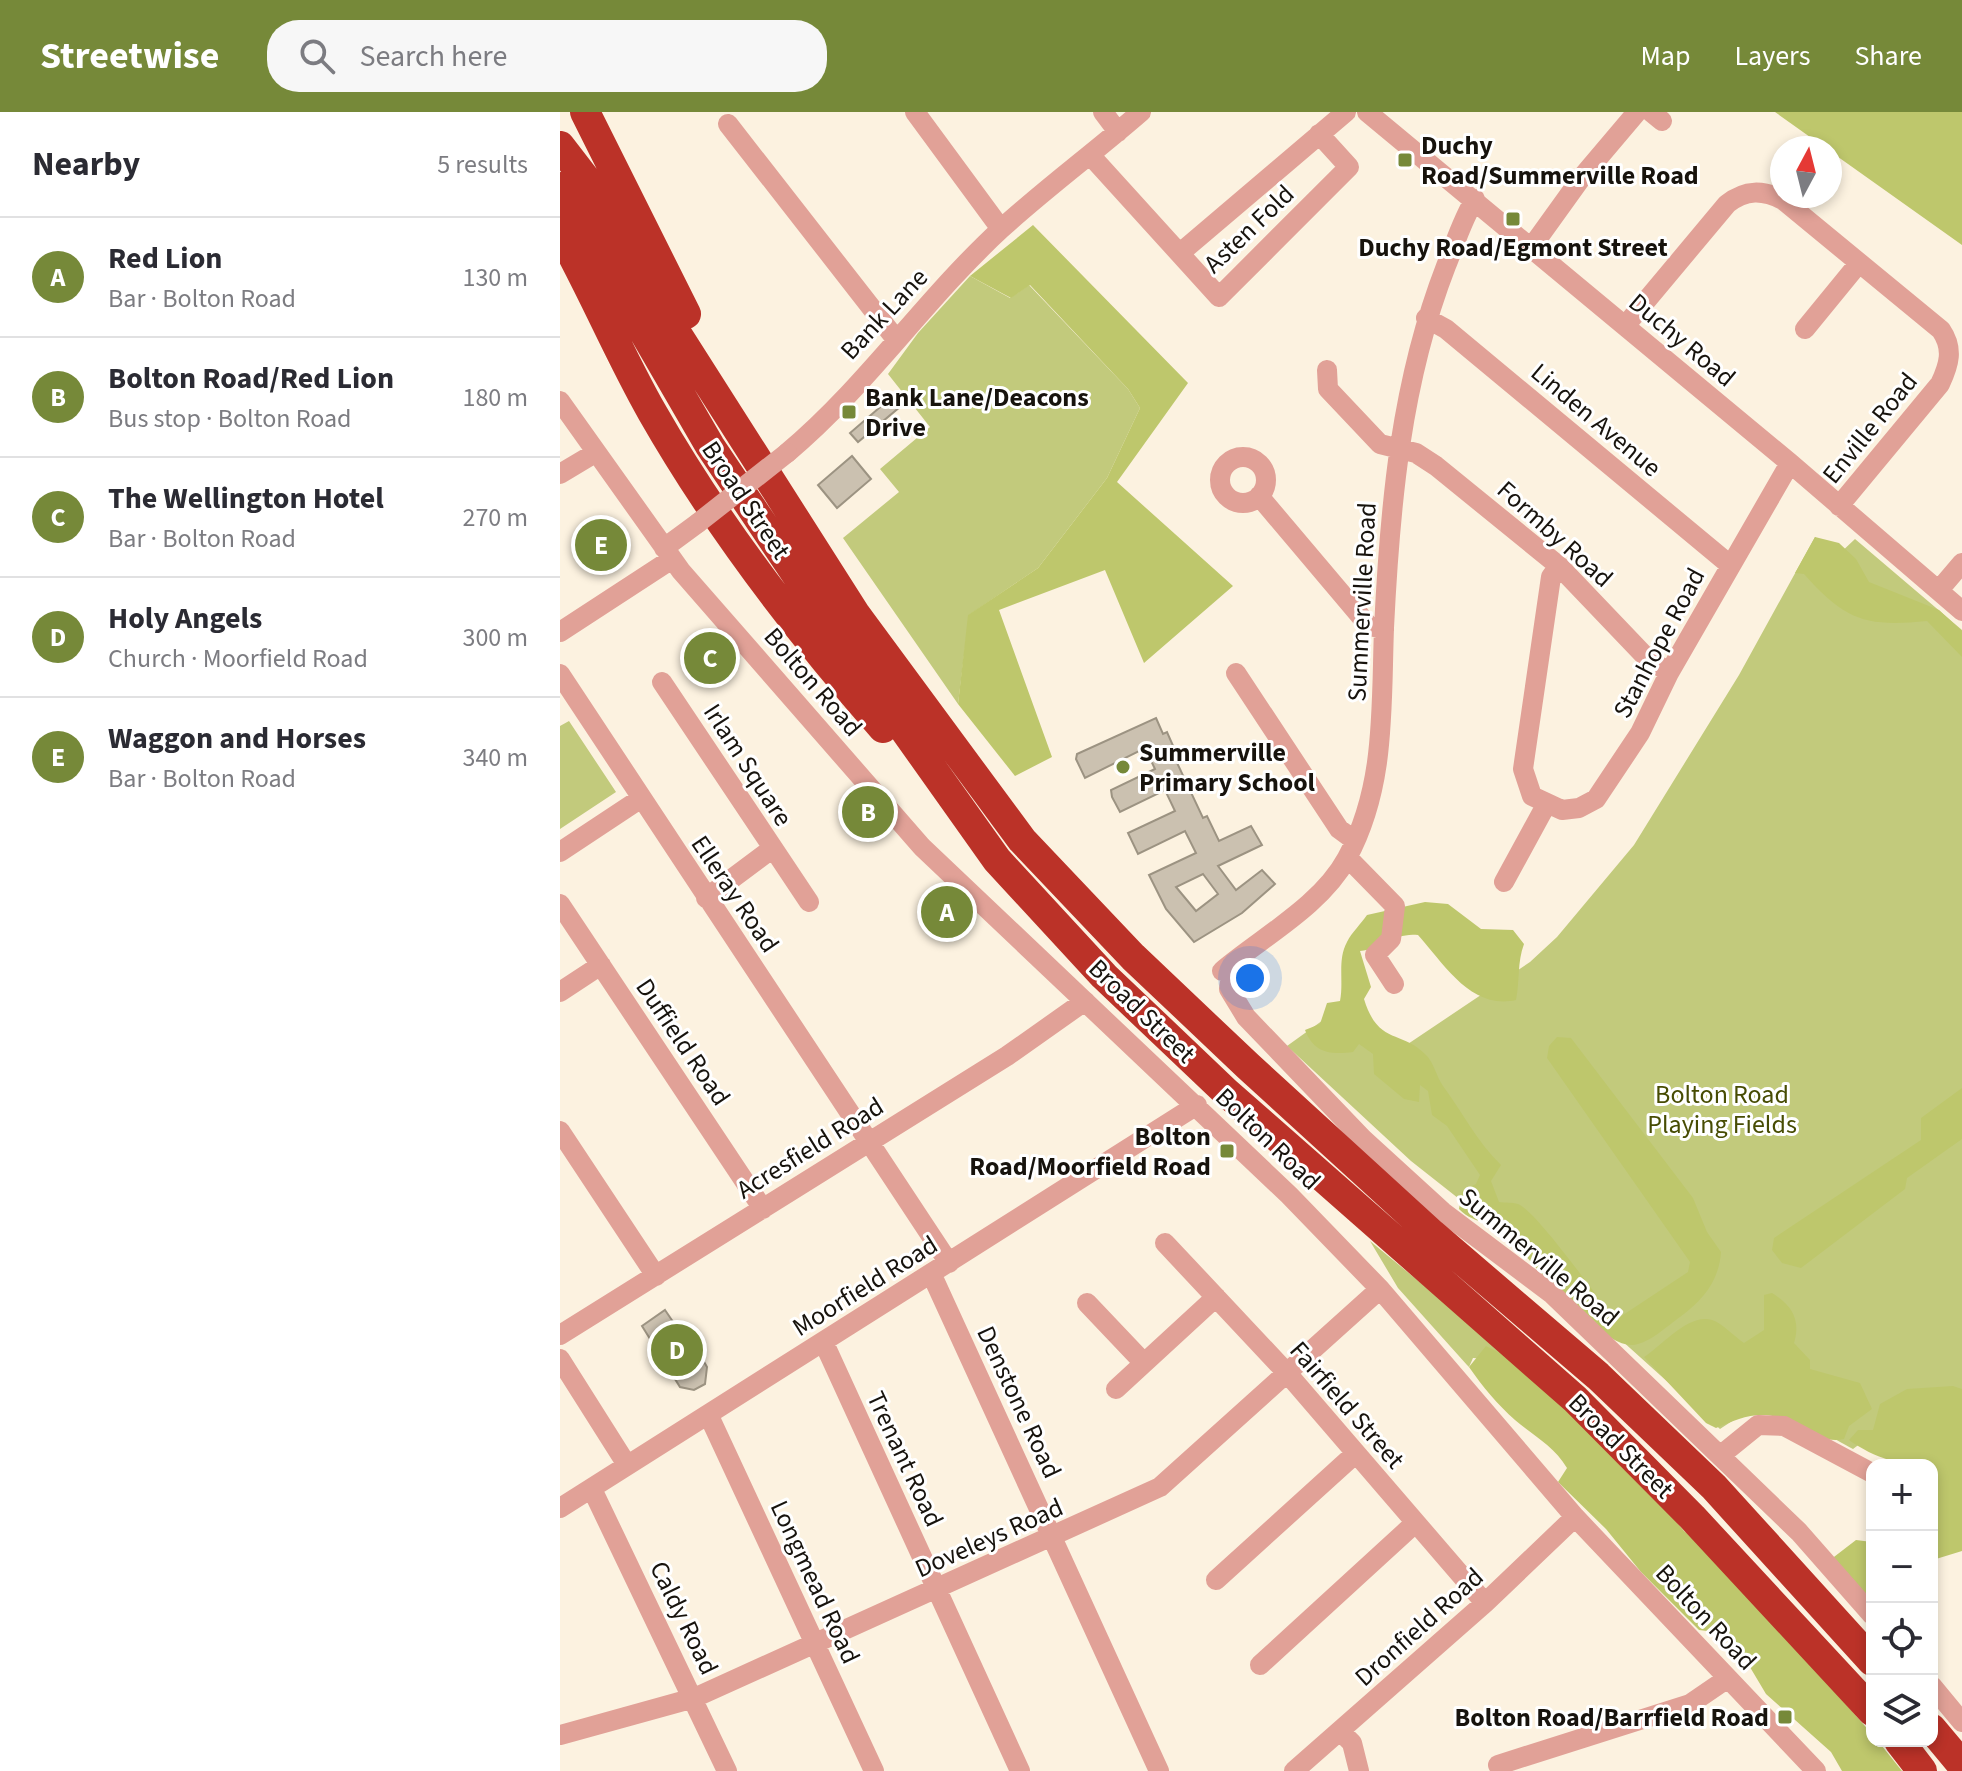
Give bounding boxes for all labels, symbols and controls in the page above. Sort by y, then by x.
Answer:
search box [267,20,827,92]
text: Streetwise [40,29,219,83]
icon: search [295,34,339,78]
text: Search here [359,35,507,78]
text: Map [1640,36,1690,76]
text: Layers [1734,36,1810,76]
text: Share [1854,36,1922,76]
place label: Duchy Road/Summerville Road [1421,127,1699,194]
north arrow [1770,136,1842,208]
text: Nearby [32,140,140,189]
text: 5 results [437,146,528,183]
marker: Duchy Road/Summerville Road [1396,151,1414,169]
street label: Asten Fold [1195,176,1303,282]
marker: Duchy Road/Egmont Street [1504,210,1522,228]
place label: Duchy Road/Egmont Street [1358,229,1668,266]
text: Red Lion [108,237,222,280]
text: A [51,259,65,296]
text: 130 m [462,259,528,296]
street label: Bank Lane [832,260,936,368]
text: Bar · Bolton Road [108,280,296,317]
street label: Duchy Road [1621,284,1743,396]
street label: Linden Avenue [1523,354,1669,486]
text: Bolton Road/Red Lion [108,357,394,400]
street label: Enville Road [1814,364,1926,492]
text: B [50,379,66,416]
text: 180 m [462,379,528,416]
place label: Bank Lane/Deacons Drive [865,379,1089,446]
text: Bus stop · Bolton Road [108,400,352,437]
marker: Bank Lane/Deacons Drive [840,403,858,421]
street label: Broad Street [693,433,799,567]
street label: Formby Road [1489,472,1621,596]
text: The Wellington Hotel [108,477,384,520]
text: C [50,499,66,536]
text: 270 m [462,499,528,536]
street label: Summerville Road [1338,501,1386,703]
pin: E [575,515,627,575]
text: Bar · Bolton Road [108,520,296,557]
street label: Stanhope Road [1604,561,1714,725]
text: Holy Angels [108,597,262,640]
text: D [50,619,66,656]
text: 300 m [462,619,528,656]
street label: Bolton Road [755,619,871,745]
pin: C [684,628,736,688]
text: Church · Moorfield Road [108,640,368,677]
street label: Irlam Square [694,696,802,834]
text: Waggon and Horses [108,717,366,760]
place label: Summerville Primary School [1139,734,1316,801]
text: E [51,739,65,776]
text: 340 m [462,739,528,776]
marker: Summerville Primary School [1114,758,1132,776]
text: Bar · Bolton Road [108,760,296,797]
pin: B [842,782,894,842]
street label: Elleray Road [682,828,788,960]
pin: A [921,882,973,942]
street label: Broad Street [1080,951,1204,1072]
your location [1230,958,1270,998]
street label: Duffield Road [627,971,739,1113]
park label: Bolton Road Playing Fields [1647,1076,1797,1143]
street label: Bolton Road [1207,1079,1329,1199]
street label: Acresfield Road [729,1088,891,1208]
place label: Bolton Road/Moorfield Road [969,1118,1211,1185]
marker: Bolton Road/Moorfield Road [1218,1142,1236,1160]
street label: Summerville Road [1451,1179,1627,1335]
street label: Moorfield Road [785,1227,945,1345]
pin: D [651,1320,703,1380]
street label: Denstone Road [968,1320,1070,1484]
street label: Fairfield Street [1281,1333,1413,1477]
street label: Trenant Road [857,1385,953,1533]
street label: Broad Street [1560,1385,1682,1507]
map controls [1866,1459,1938,1747]
button: + [1866,1459,1938,1531]
street label: Doveleys Road [909,1489,1069,1587]
street label: Longmead Road [761,1494,869,1670]
button: − [1866,1531,1938,1603]
street label: Caldy Road [641,1555,727,1681]
street label: Bolton Road [1647,1555,1765,1679]
street label: Dronfield Road [1346,1559,1492,1695]
button: locate [1866,1603,1938,1675]
button: layers [1866,1675,1938,1747]
place label: Bolton Road/Barrfield Road [1455,1699,1769,1736]
marker: Bolton Road/Barrfield Road [1776,1708,1794,1726]

